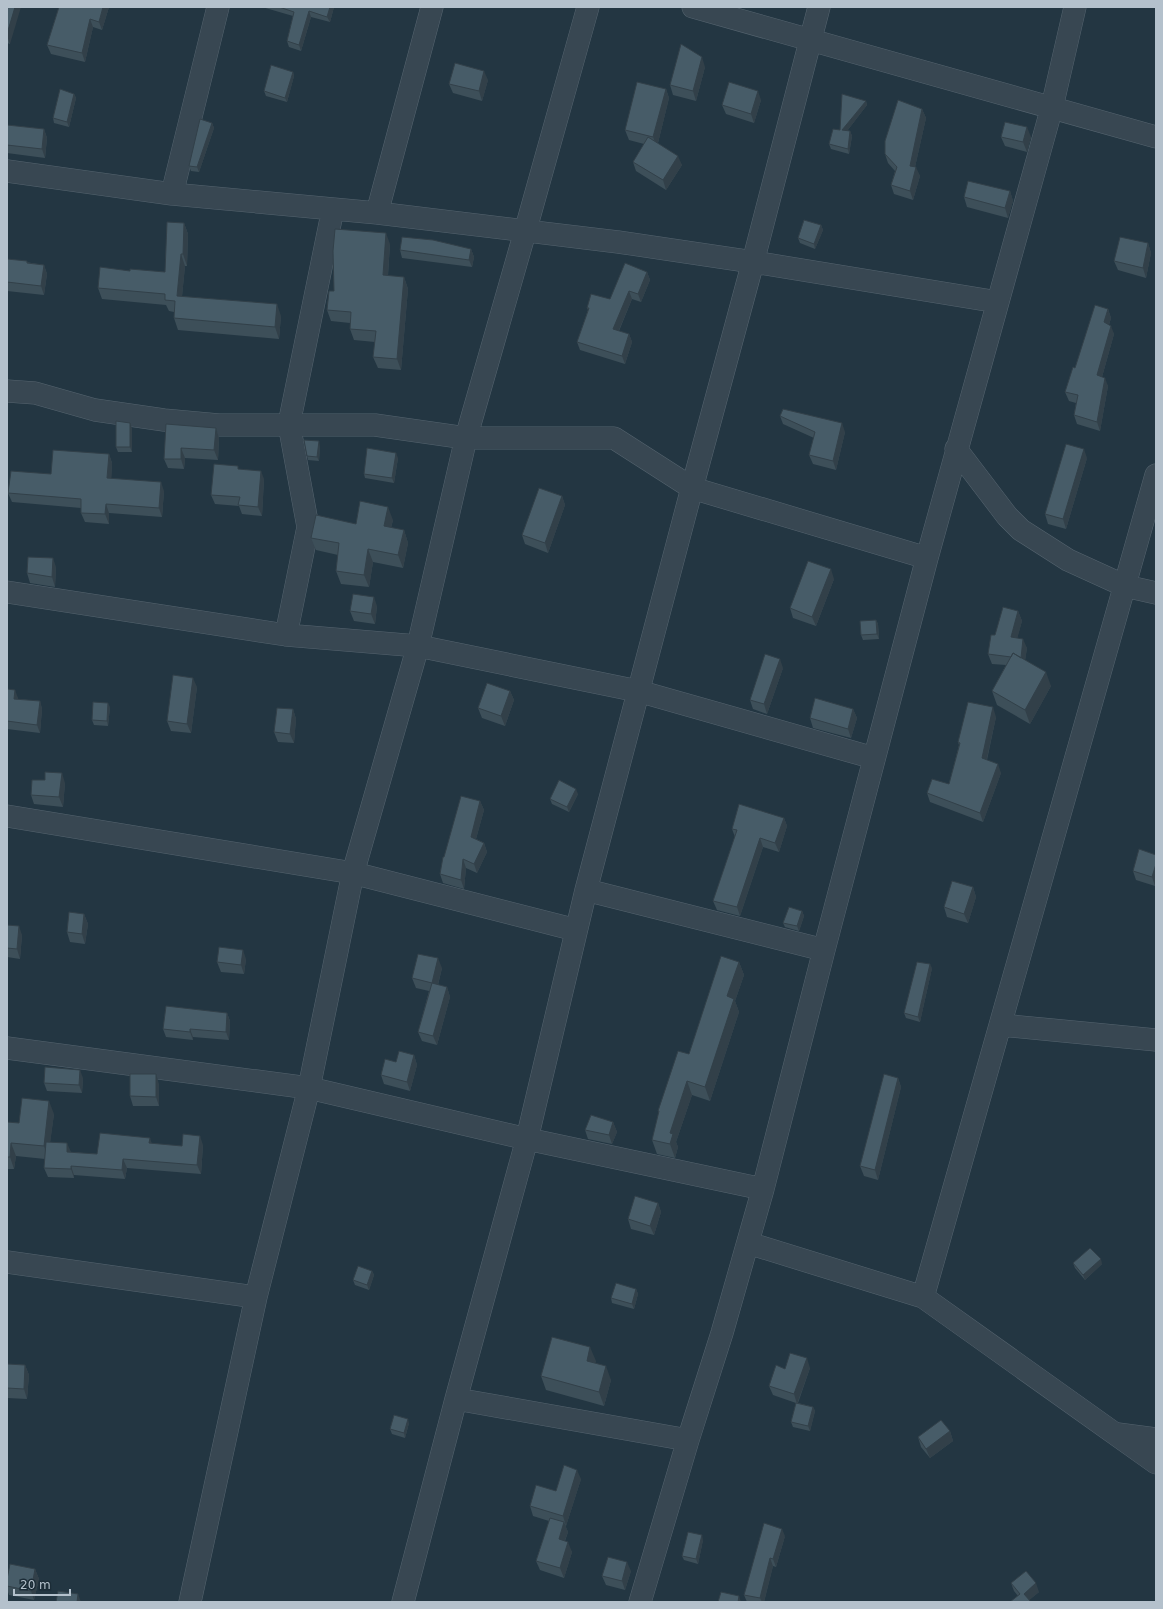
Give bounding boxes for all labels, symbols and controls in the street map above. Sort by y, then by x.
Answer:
scale bar [14,1571,70,1597]
text: 20 m [20,1578,51,1592]

